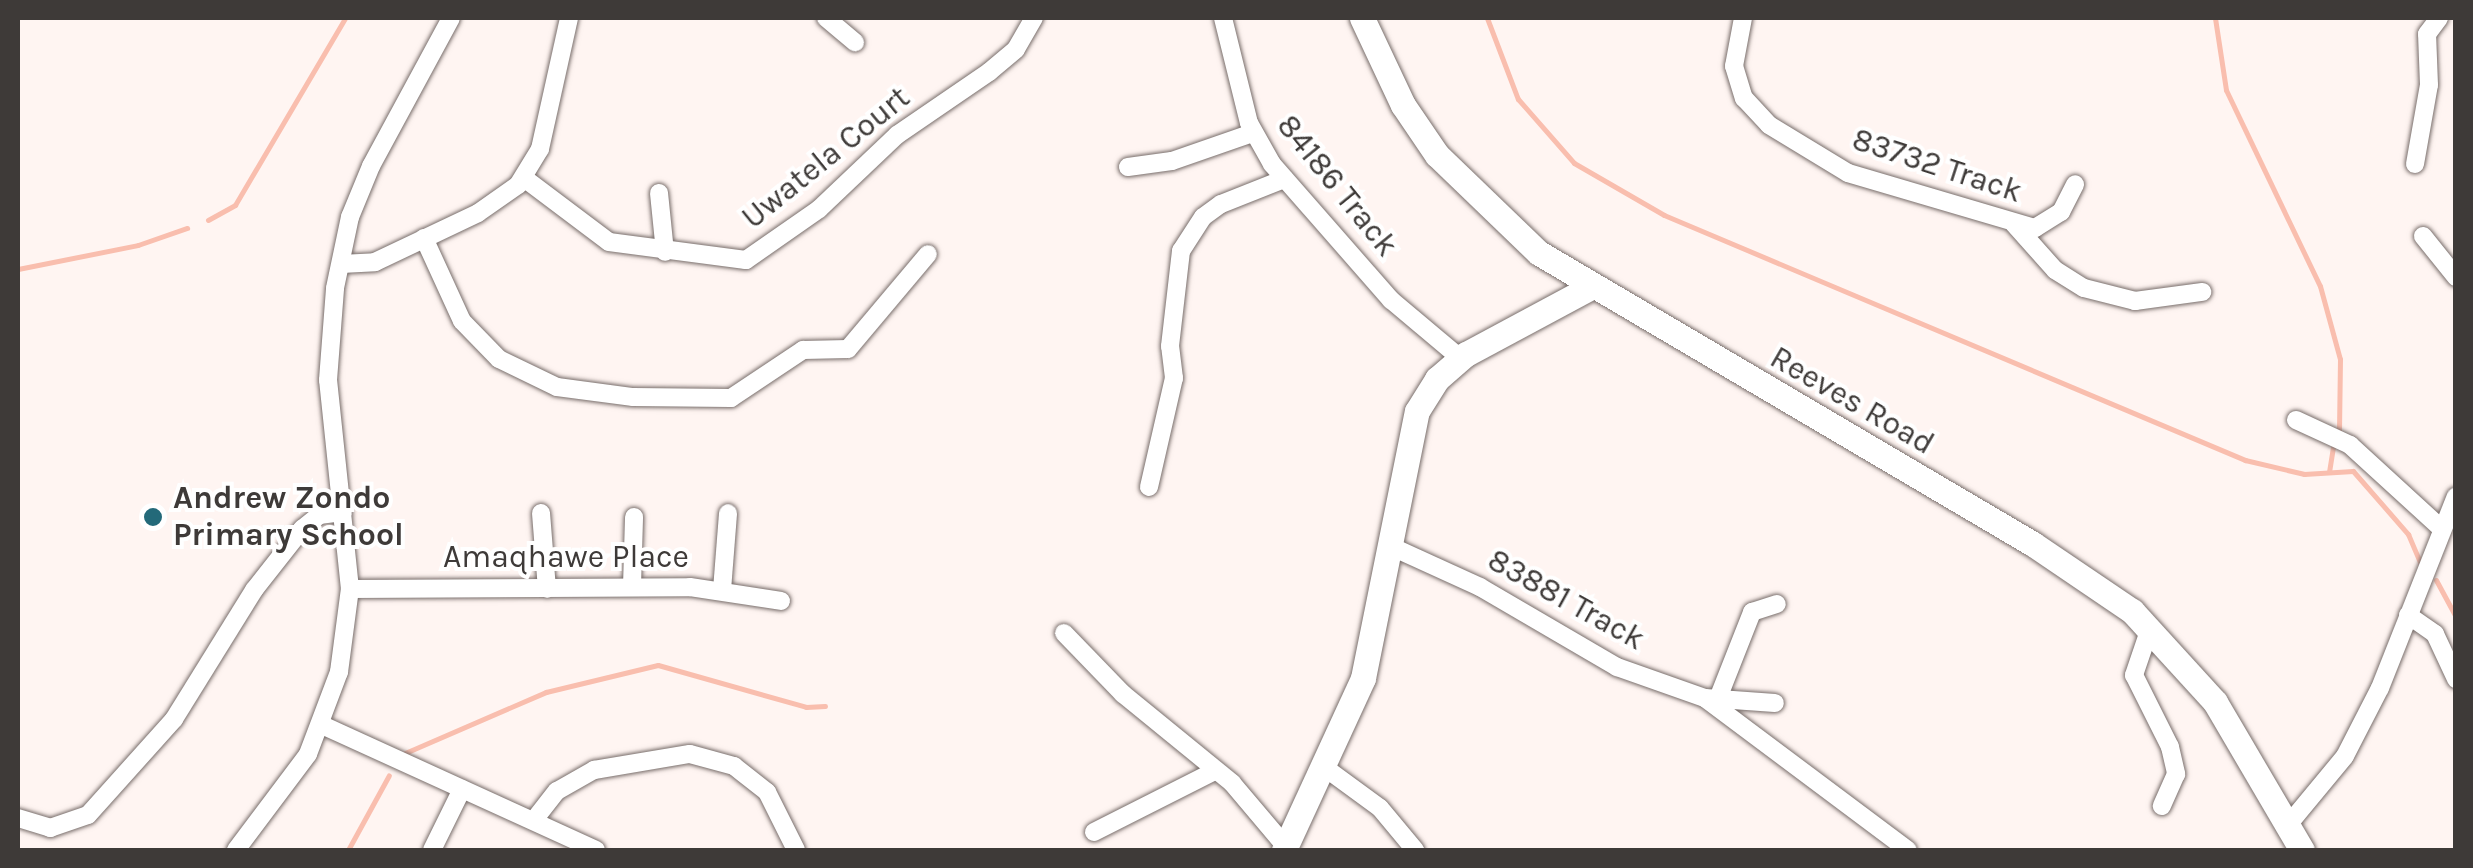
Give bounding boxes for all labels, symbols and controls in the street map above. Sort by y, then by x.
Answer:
street label: Uwatela Court [734,79,918,237]
street label: 84186 Track [1268,107,1406,265]
street label: 83732 Track [1847,121,2027,211]
street label: Reeves Road [1763,339,1941,463]
place label: Andrew Zondo Primary School [173,480,404,555]
marker: Andrew Zondo Primary School [142,506,164,528]
street label: Amaqhawe Place [443,538,689,576]
street label: 83881 Track [1481,541,1651,659]

